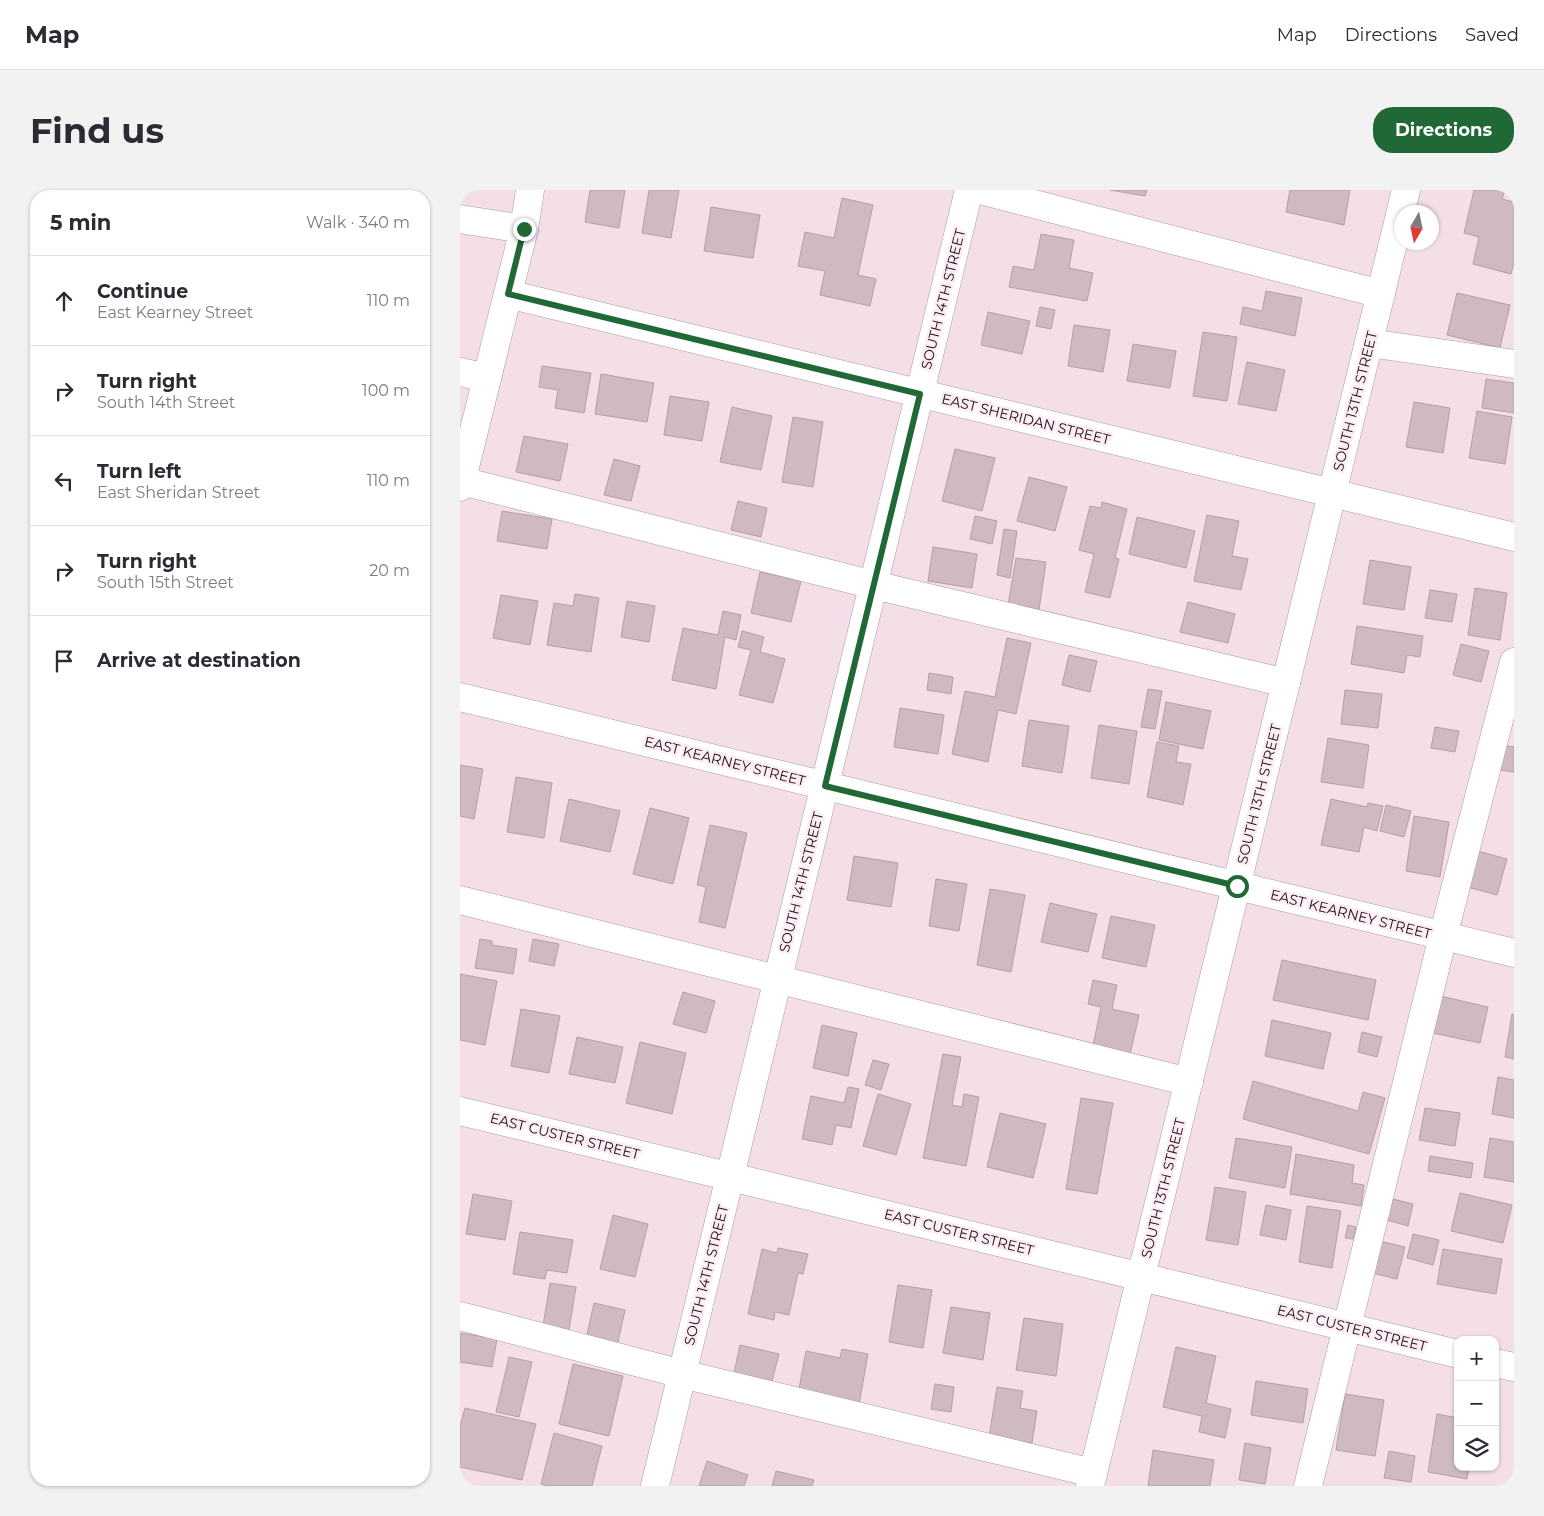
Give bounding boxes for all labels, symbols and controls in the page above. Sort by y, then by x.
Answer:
text: Map [25,20,79,49]
text: Map [1277,24,1317,46]
text: Directions [1345,24,1437,46]
text: Saved [1465,24,1519,46]
button: Directions [1373,107,1514,153]
text: Find us [30,109,164,152]
north arrow [1394,205,1439,250]
text: 5 min [50,210,111,235]
text: Walk · 340 m [306,213,410,232]
route end [513,218,536,241]
street label: SOUTH 14TH STREET [917,227,969,371]
text: Continue [97,280,188,303]
icon: ahead [50,287,78,315]
text: 110 m [367,291,410,310]
text: East Kearney Street [97,303,253,322]
street label: SOUTH 13TH STREET [1329,329,1381,473]
text: Turn right [97,370,197,393]
icon: right [50,377,78,405]
text: 100 m [362,381,410,400]
street label: EAST SHERIDAN STREET [940,389,1112,449]
text: South 14th Street [97,393,235,412]
text: Turn left [97,460,182,483]
icon: left [50,467,78,495]
text: 110 m [367,471,410,490]
text: East Sheridan Street [97,483,260,502]
text: Turn right [97,550,197,573]
icon: right [50,557,78,585]
text: 20 m [369,561,410,580]
text: South 15th Street [97,573,234,592]
icon: arrive [50,647,78,675]
text: Arrive at destination [97,649,301,672]
street label: SOUTH 13TH STREET [1233,722,1285,866]
street label: EAST KEARNEY STREET [642,732,808,790]
street label: SOUTH 14TH STREET [775,810,827,954]
route start [1226,875,1249,898]
street label: EAST KEARNEY STREET [1268,885,1434,943]
street label: EAST CUSTER STREET [488,1109,642,1163]
street label: SOUTH 13TH STREET [1137,1116,1189,1260]
street label: SOUTH 14TH STREET [680,1203,732,1347]
street label: EAST CUSTER STREET [882,1205,1036,1259]
street label: EAST CUSTER STREET [1275,1301,1429,1355]
map controls [1454,1336,1499,1471]
button: + [1454,1336,1499,1381]
button: − [1454,1381,1499,1426]
button: layers [1454,1426,1499,1471]

